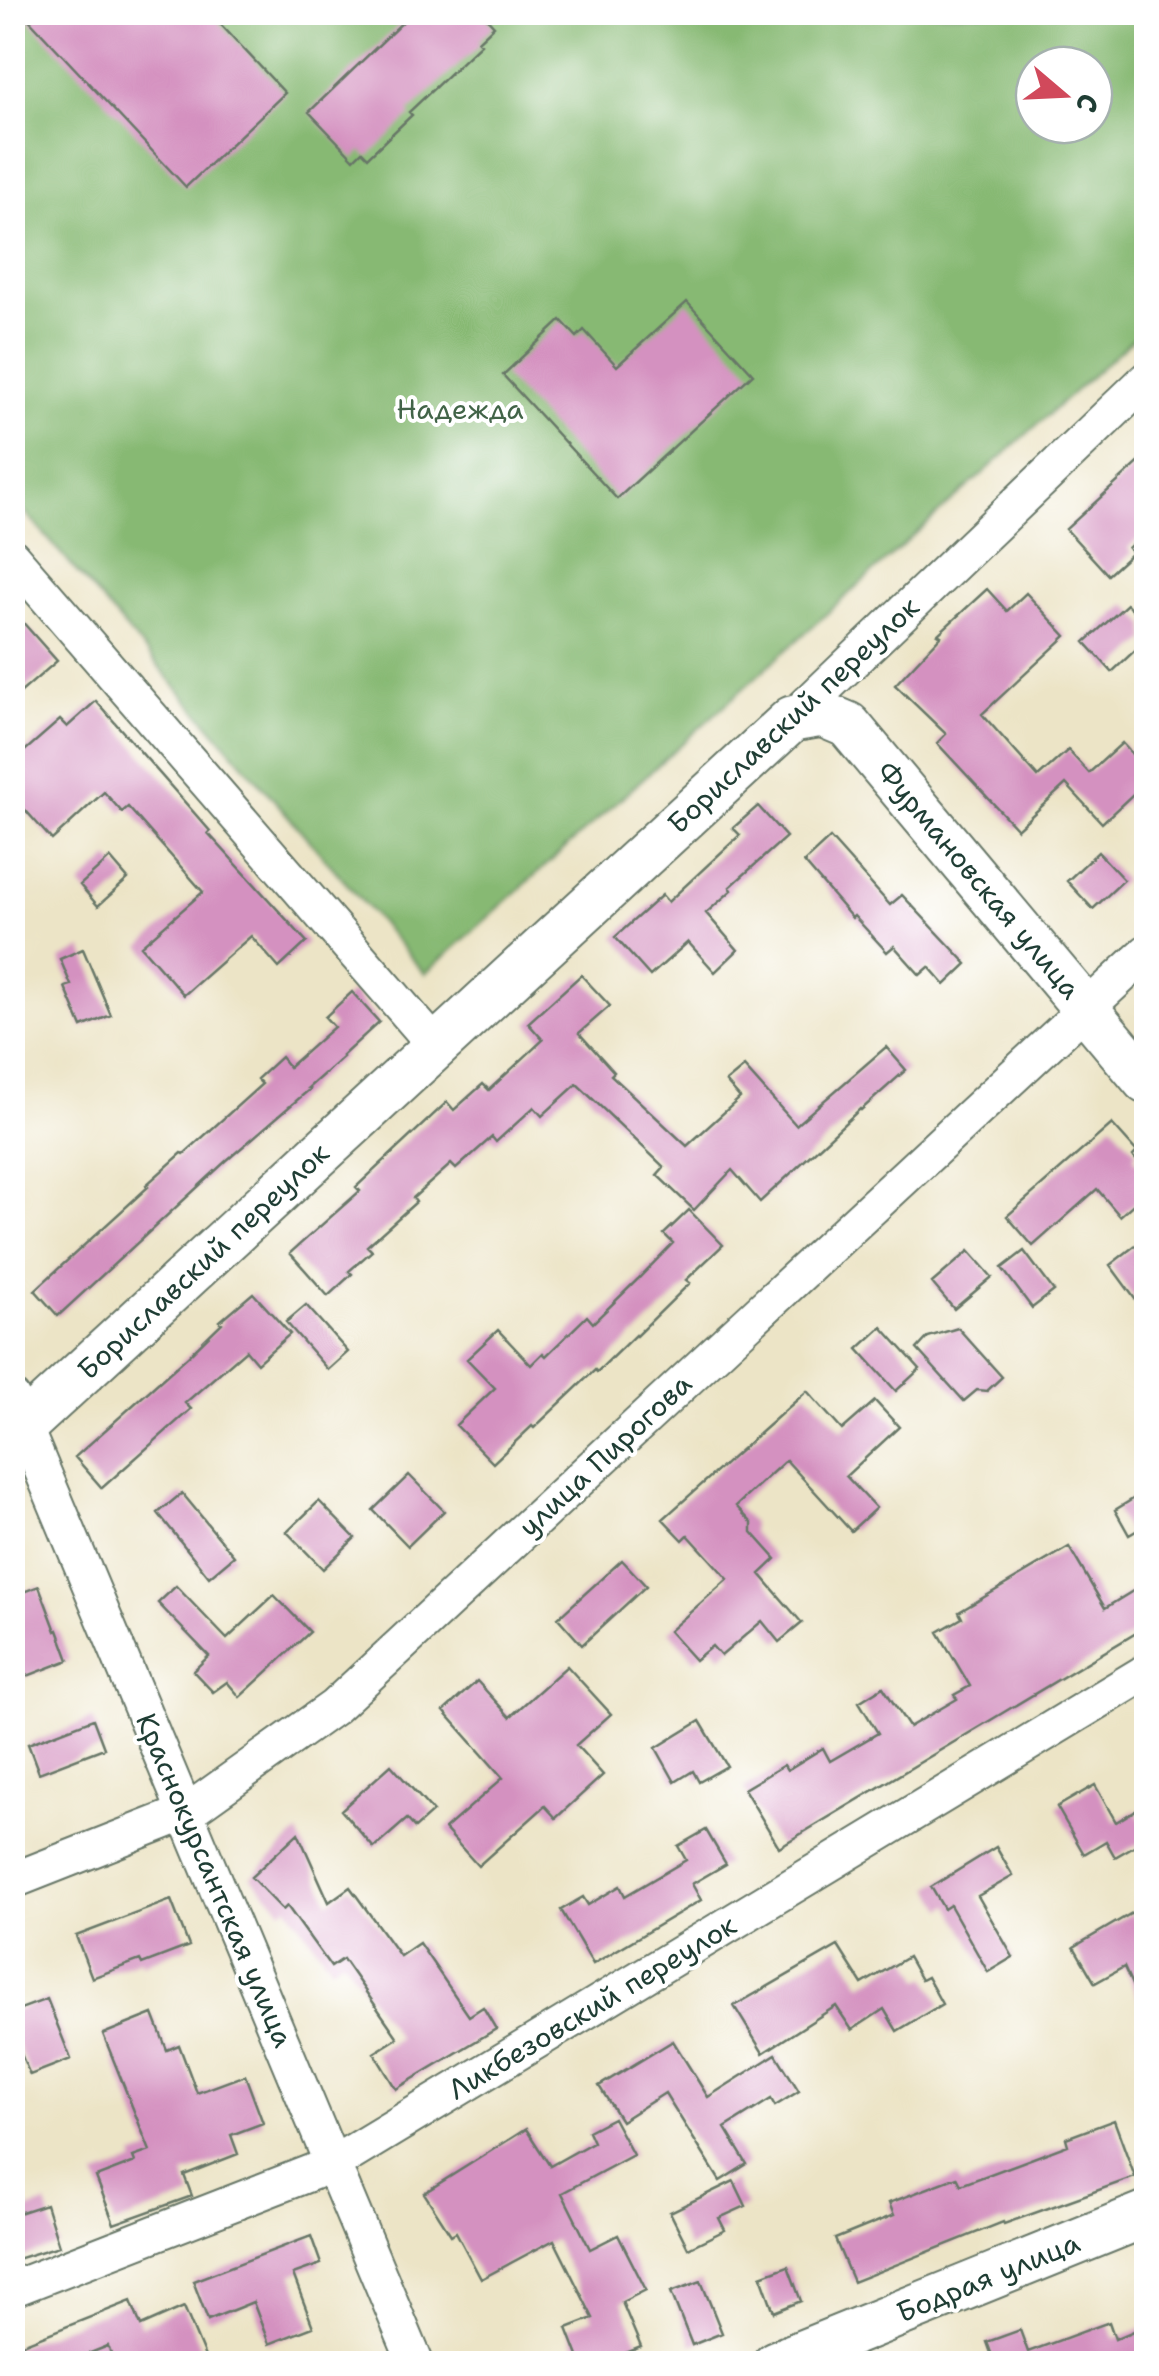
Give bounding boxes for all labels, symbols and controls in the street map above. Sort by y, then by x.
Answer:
north arrow [1014,45,1114,145]
text: С [1067,89,1108,117]
park label: Надежда [396,390,524,428]
street label: Бориславский переулок [659,588,927,842]
street label: Фурмановская улица [868,753,1090,1007]
street label: Бориславский переулок [69,1134,337,1388]
street label: улица Пирогова [510,1365,700,1545]
street label: Краснокурсантская улица [127,1707,303,2053]
street label: Ликбезовский переулок [441,1906,743,2108]
street label: Бодрая улица [891,2223,1085,2331]

